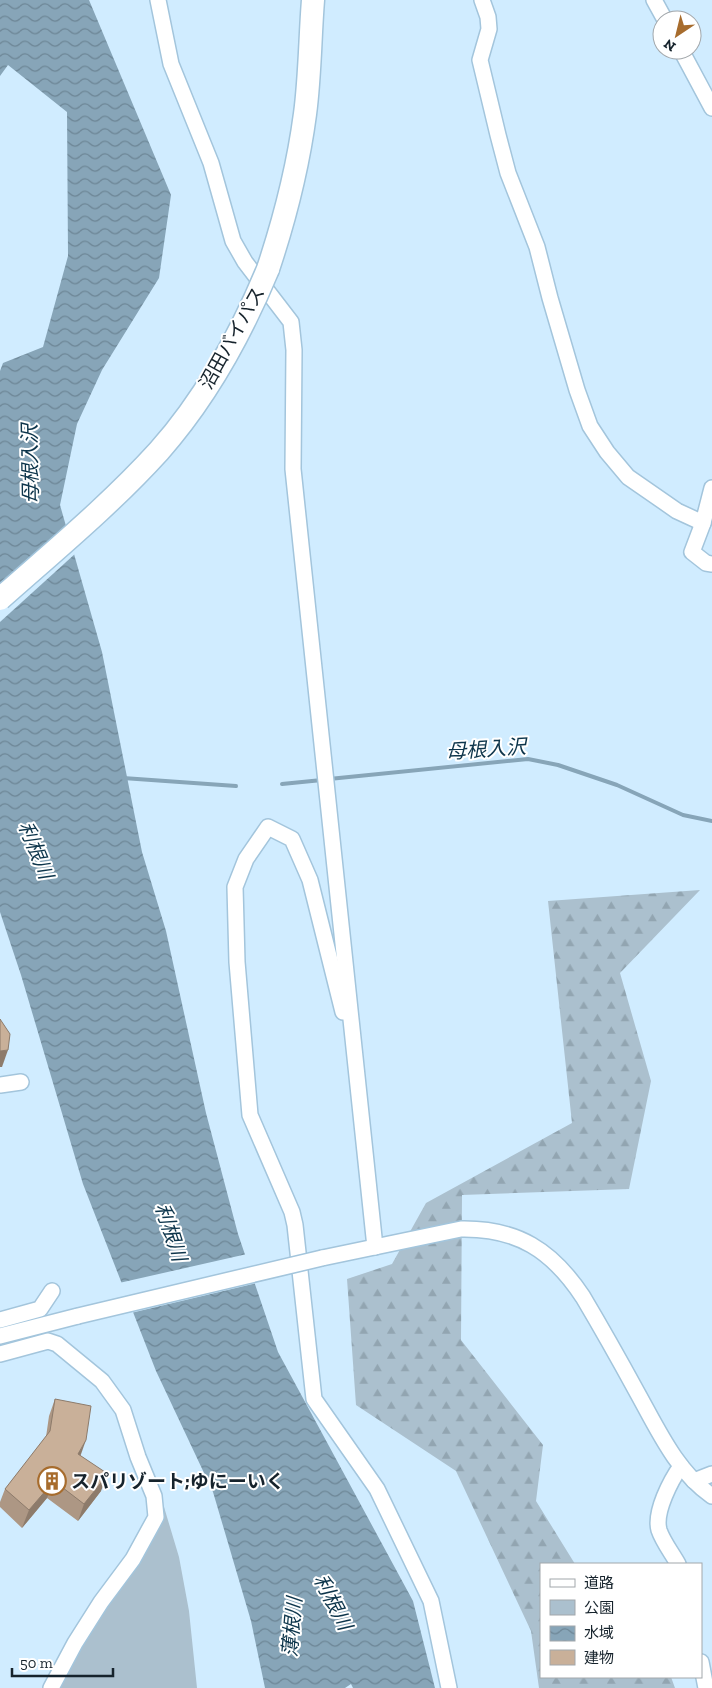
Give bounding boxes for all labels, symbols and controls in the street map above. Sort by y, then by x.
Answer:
north arrow [652,10,702,60]
text: N [660,35,679,55]
street label: 沼田バイパス [194,283,270,393]
water label: 母根入沢 [17,421,43,504]
water label: 母根入沢 [445,734,530,764]
water label: 利根川 [14,818,59,884]
water label: 利根川 [150,1200,192,1266]
building icon: スパリゾート;ゆにーいく [37,1466,67,1496]
place label: スパリゾート;ゆにーいく [71,1470,285,1493]
legend [540,1563,702,1678]
water label: 利根川 [309,1570,358,1636]
text: 道路 [584,1574,614,1592]
water label: 薄根川 [277,1594,307,1658]
text: 公園 [584,1599,614,1617]
text: 水域 [584,1624,614,1642]
scale bar [12,1646,114,1678]
text: 建物 [584,1649,614,1667]
text: 50 m [20,1654,53,1672]

